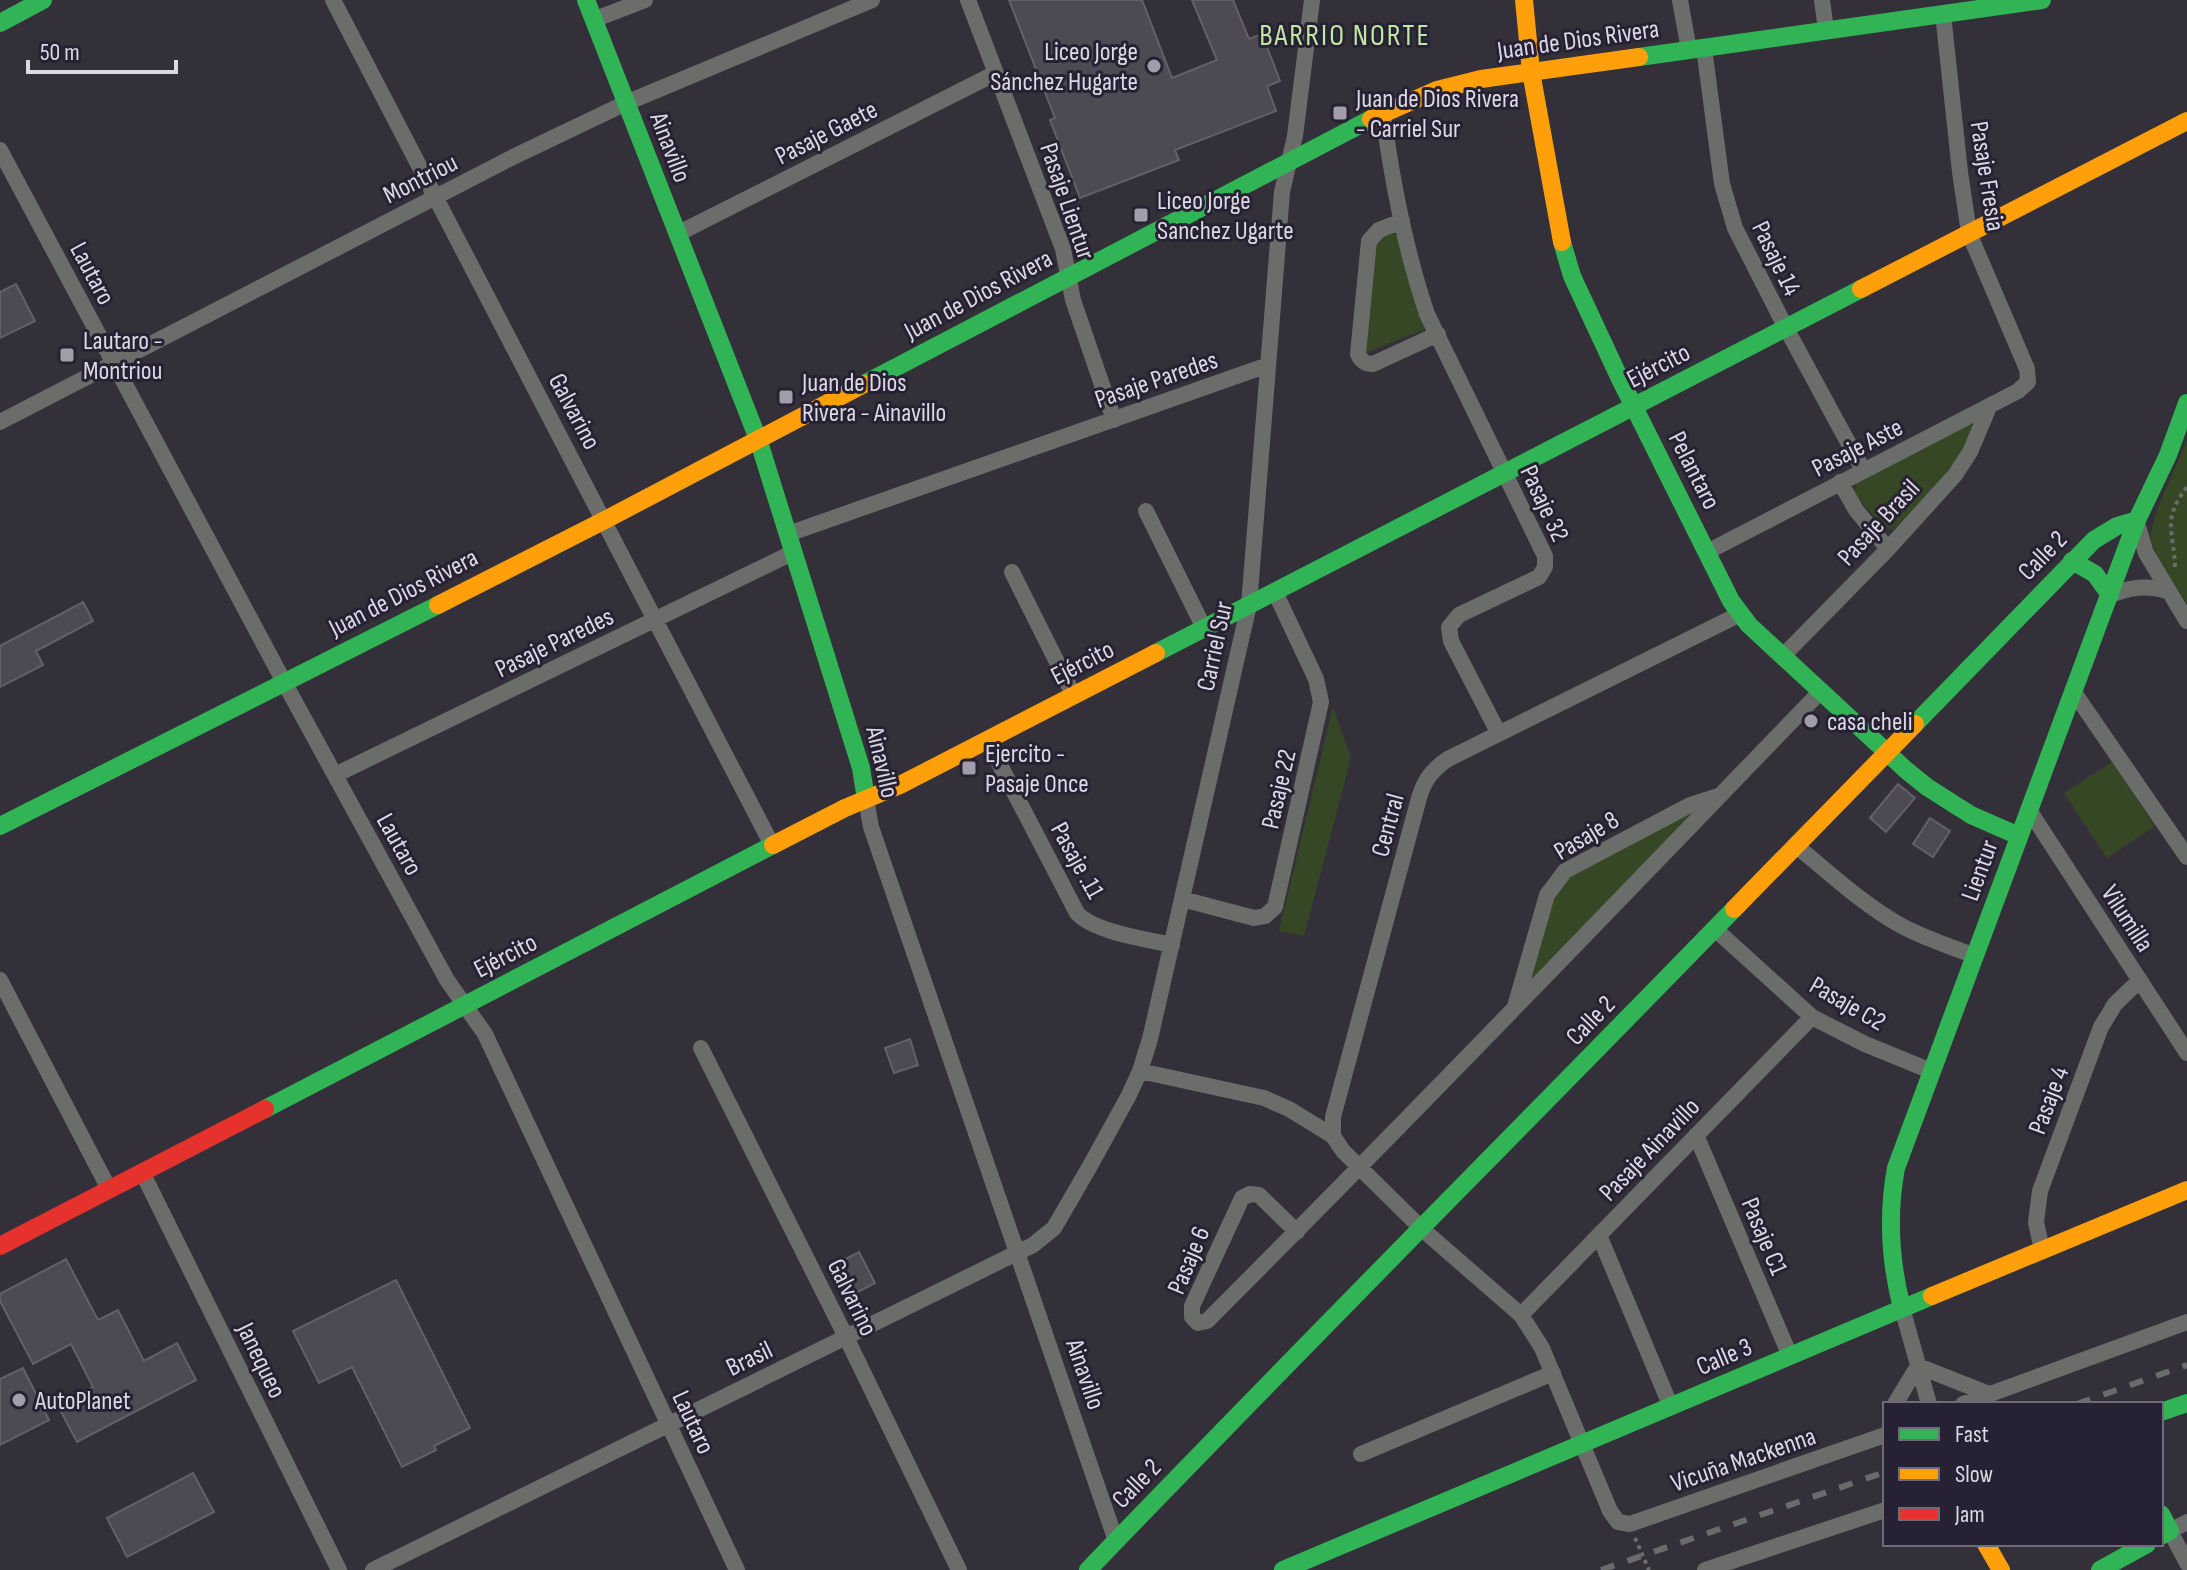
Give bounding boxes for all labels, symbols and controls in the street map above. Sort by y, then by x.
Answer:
street label: Juan de Dios Rivera [1494,14,1661,67]
district label: BARRIO NORTE [1259,18,1431,54]
scale bar [28,24,176,74]
place label: Liceo Jorge Sánchez Hugarte [990,37,1138,98]
text: 50 m [40,38,80,67]
marker: Liceo Jorge Sánchez Hugarte [1145,57,1163,75]
place label: Juan de Dios Rivera - Carriel Sur [1355,84,1519,145]
street label: Pasaje Gaete [770,94,883,172]
marker: Juan de Dios Rivera - Carriel Sur [1331,104,1349,122]
street label: Ainavillo [642,107,697,187]
street label: Pasaje Fresia [1963,119,2010,233]
street label: Pasaje Lientur [1032,139,1101,265]
street label: Montriou [378,147,463,211]
place label: Liceo Jorge Sanchez Ugarte [1157,186,1294,247]
marker: Liceo Jorge Sanchez Ugarte [1132,206,1150,224]
street label: Pasaje 14 [1744,216,1807,301]
street label: Lautaro [62,237,121,310]
street label: Juan de Dios Rivera [899,243,1058,348]
place label: Lautaro - Montriou [83,326,163,387]
street label: Ejército [1622,337,1695,395]
street label: Pasaje Paredes [1091,345,1222,416]
marker: Lautaro - Montriou [58,346,76,364]
street label: Galvarino [541,368,607,455]
place label: Juan de Dios Rivera - Ainavillo [801,368,946,429]
marker: Juan de Dios Rivera - Ainavillo [777,388,795,406]
street label: Pasaje Aste [1807,412,1908,484]
street label: Pelantaro [1661,427,1726,515]
street label: Pasaje 32 [1513,460,1575,547]
street label: Pasaje Brasil [1831,473,1927,573]
street label: Calle 2 [2012,525,2074,587]
street label: Juan de Dios Rivera [323,543,483,645]
street label: Carriel Sur [1191,598,1240,694]
street label: Pasaje Paredes [490,601,619,685]
street label: Ejército [1046,634,1119,692]
place label: casa cheli [1827,707,1913,738]
marker: casa cheli [1802,712,1820,730]
street label: Ainavillo [858,723,905,801]
place label: Ejercito - Pasaje Once [985,739,1089,800]
street label: Pasaje 22 [1255,747,1304,832]
marker: Ejercito - Pasaje Once [960,759,978,777]
street label: Central [1365,790,1412,860]
street label: Pasaje 8 [1549,805,1625,868]
street label: Lautaro [369,808,428,881]
street label: Pasaje .11 [1043,817,1110,904]
street label: Lientur [1955,835,2006,905]
street label: Vilumilla [2094,880,2160,958]
street label: Ejército [469,927,542,985]
street label: Pasaje C2 [1804,970,1891,1038]
street label: Calle 2 [1560,990,1622,1052]
street label: Pasaje 4 [2022,1062,2076,1139]
street label: Pasaje Ainavillo [1593,1092,1707,1208]
street label: Pasaje C1 [1734,1193,1794,1280]
street label: Pasaje 6 [1161,1222,1217,1299]
street label: Galvarino [820,1254,883,1341]
street label: Janequeo [229,1317,292,1403]
street label: Calle 3 [1692,1332,1757,1383]
street label: Ainavillo [1058,1334,1111,1414]
street label: Brasil [721,1335,778,1384]
place label: AutoPlanet [34,1386,131,1417]
street label: Lautaro [665,1386,721,1459]
marker: AutoPlanet [10,1391,28,1409]
legend [1883,1402,2163,1546]
text: Fast [1955,1420,1989,1449]
street label: Vicuña Mackenna [1667,1421,1820,1500]
street label: Calle 2 [1106,1453,1168,1515]
text: Slow [1955,1460,1993,1489]
text: Jam [1954,1500,1985,1529]

